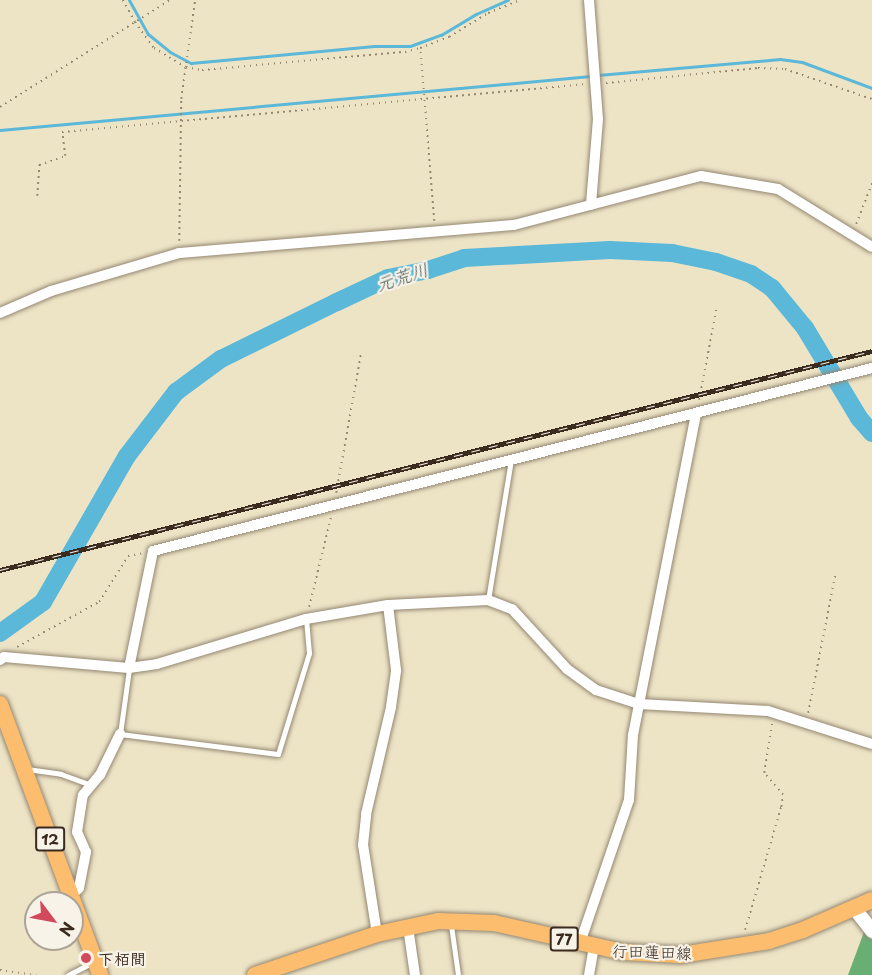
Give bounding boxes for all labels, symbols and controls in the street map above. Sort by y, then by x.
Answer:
water label: 元荒川 [373,258,431,296]
road number: 12 [35,827,65,851]
north arrow [24,891,84,951]
text: N [54,918,81,941]
road number: 77 [549,927,579,951]
street label: 行田蓮田線 [612,940,692,962]
place label: 下栢間 [98,948,146,968]
marker: 下栢間 [79,951,93,965]

